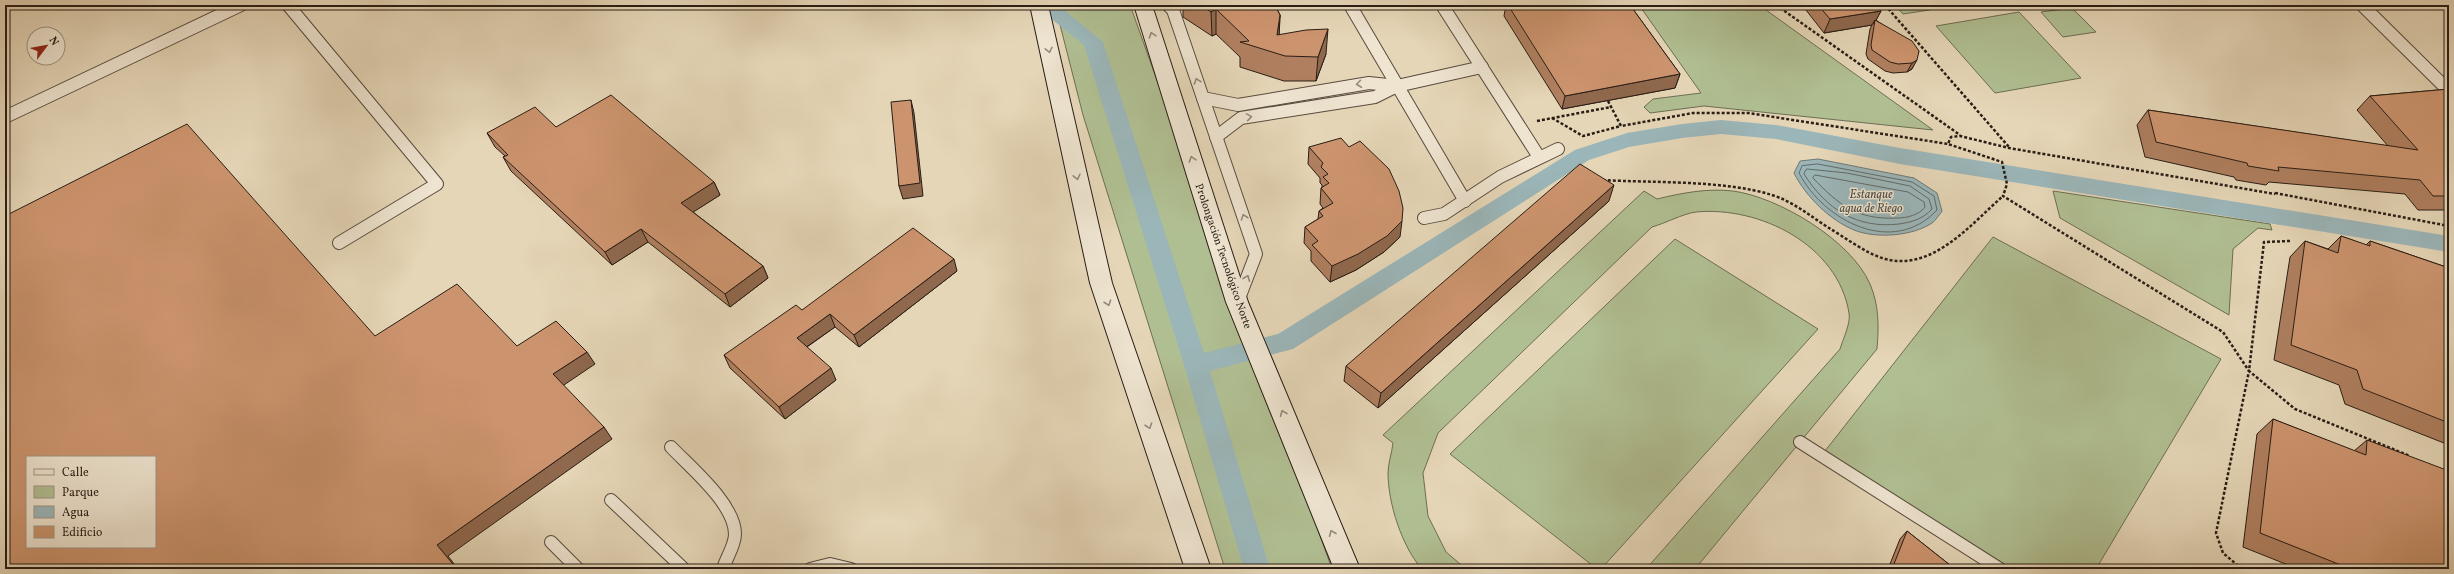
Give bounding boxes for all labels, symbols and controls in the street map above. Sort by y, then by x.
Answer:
north arrow [26,26,66,66]
one-way arrow [1148,32,1157,39]
text: N [45,34,62,49]
one-way arrow [1045,47,1053,53]
one-way arrow [1193,77,1202,84]
one-way arrow [1355,79,1362,88]
one-way arrow [1246,113,1252,122]
one-way arrow [1188,155,1196,162]
one-way arrow [1073,174,1081,180]
street label: Prolongación Tecnológico Norte [1191,182,1255,331]
water label: Estanque agua de Riego [1840,187,1903,217]
one-way arrow [1240,213,1248,220]
one-way arrow [1242,274,1250,281]
one-way arrow [1103,300,1111,307]
one-way arrow [1279,409,1287,416]
one-way arrow [1145,423,1153,430]
legend [26,456,156,548]
text: Calle [62,465,89,481]
text: Parque [62,485,99,501]
text: Agua [62,505,89,521]
text: Edificio [62,525,102,541]
one-way arrow [1329,529,1337,537]

